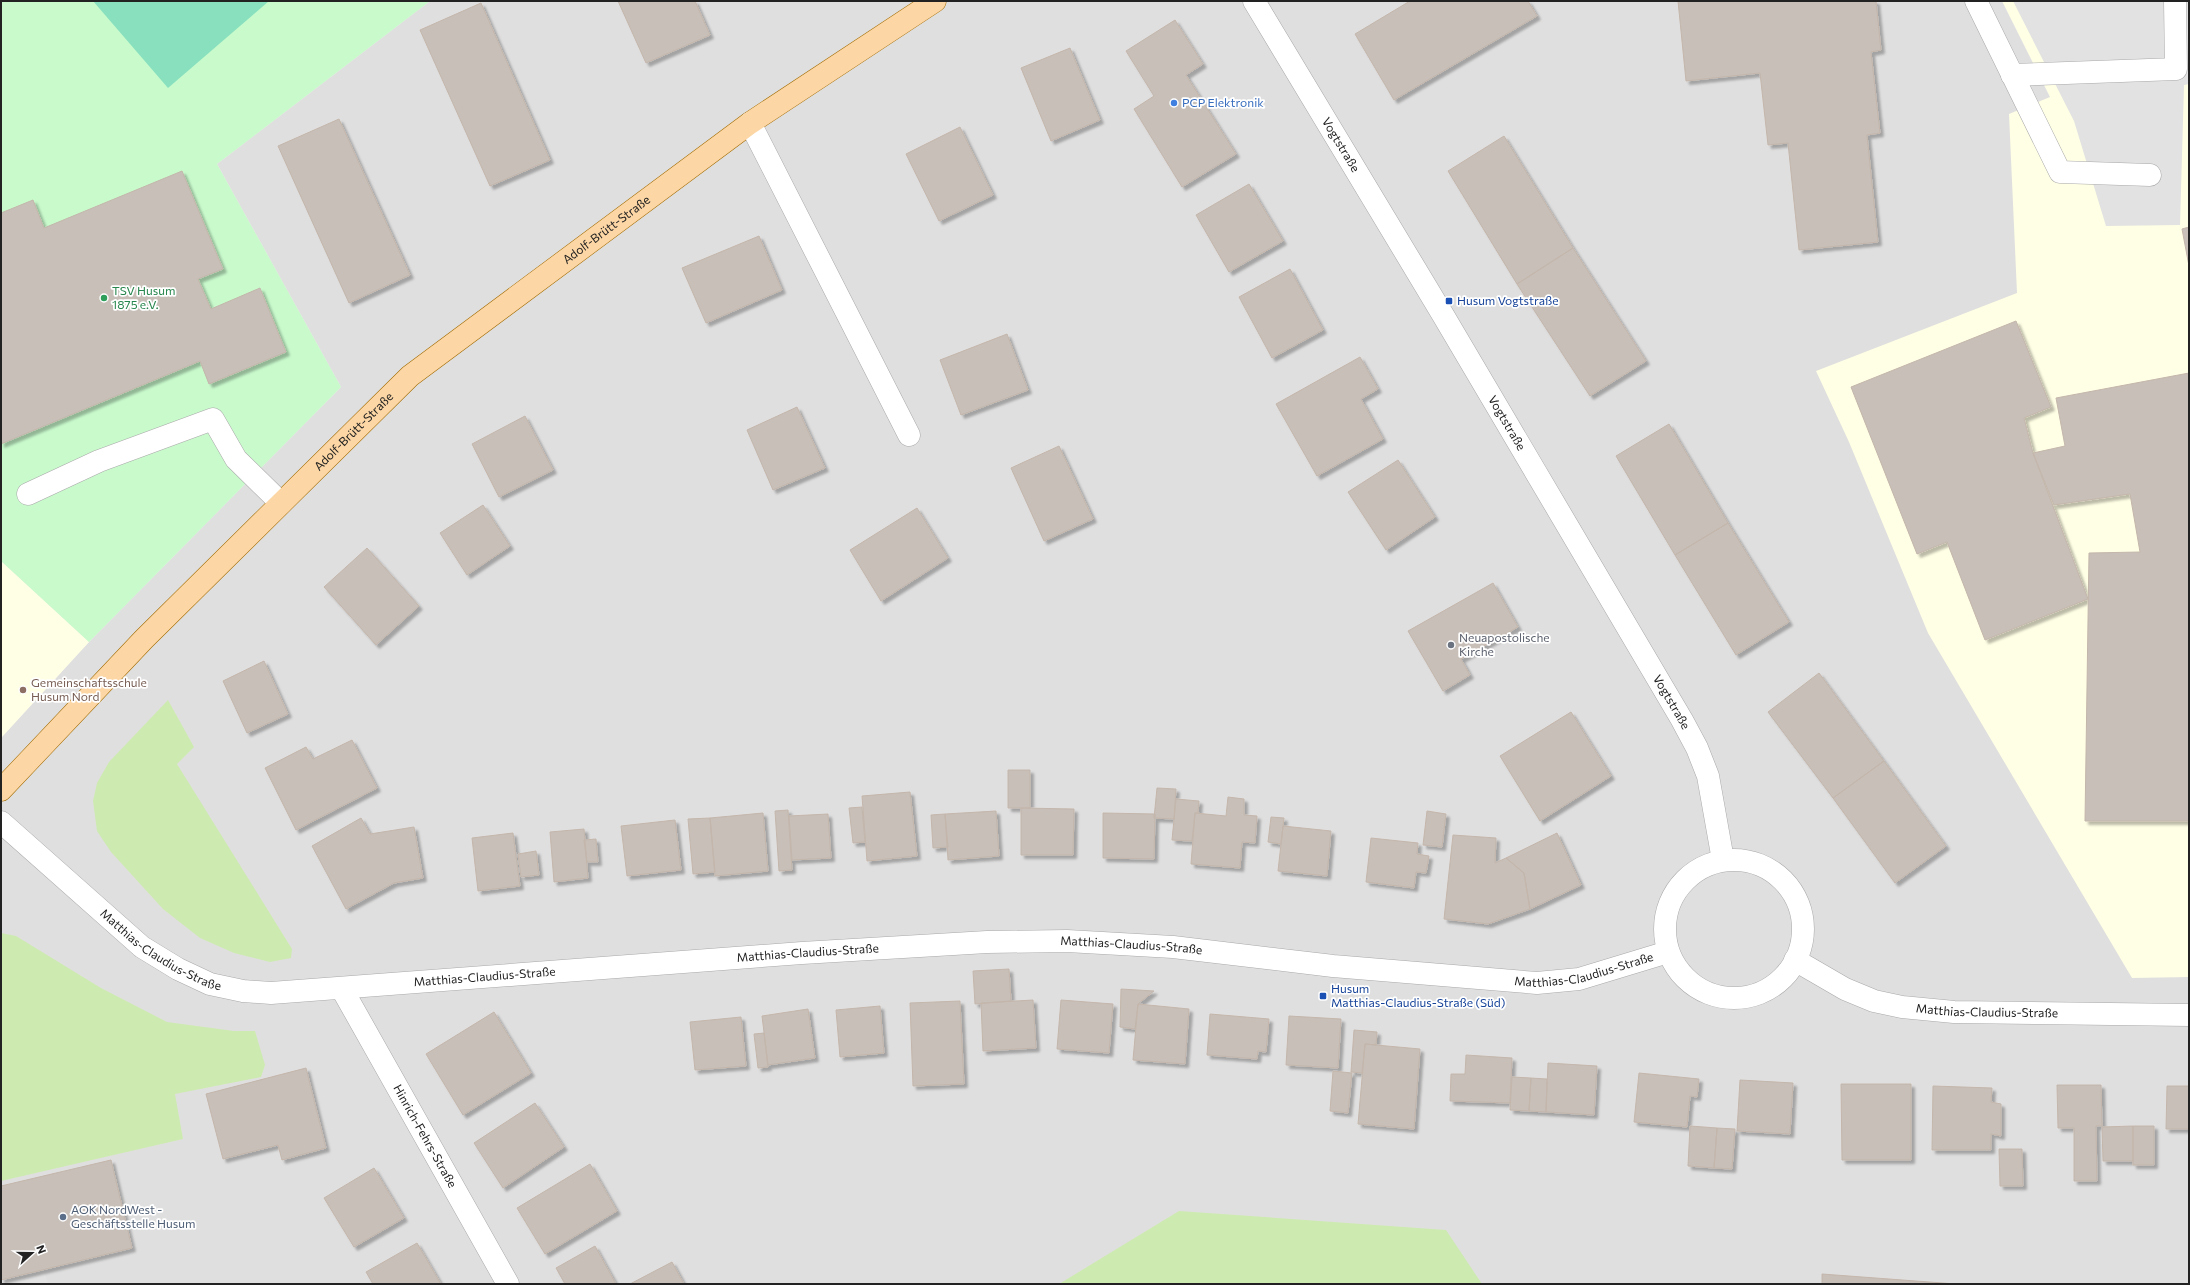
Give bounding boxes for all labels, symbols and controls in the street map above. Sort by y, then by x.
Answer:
place label: PCP Elektronik [1182,95,1264,109]
marker: PCP Elektronik [1169,98,1179,108]
street label: Vogtstraße [1320,115,1363,174]
street label: Adolf-Brütt-Straße [559,192,652,266]
place label: TSV Husum 1875 e.V. [112,283,175,311]
marker: TSV Husum 1875 e.V. [99,293,109,303]
place label: Husum Vogtstraße [1457,293,1559,307]
marker: Husum Vogtstraße [1444,296,1454,306]
street label: Adolf-Brütt-Straße [311,389,395,473]
street label: Vogtstraße [1486,393,1529,452]
place label: Neuapostolische Kirche [1459,630,1550,658]
marker: Neuapostolische Kirche [1446,640,1456,650]
street label: Vogtstraße [1651,672,1694,731]
place label: Gemeinschaftsschule Husum Nord [31,675,147,703]
marker: Gemeinschaftsschule Husum Nord [18,685,28,695]
street label: Matthias-Claudius-Straße [98,905,223,992]
street label: Matthias-Claudius-Straße [1060,933,1203,956]
street label: Matthias-Claudius-Straße [736,940,879,964]
street label: Matthias-Claudius-Straße [1514,949,1655,989]
street label: Matthias-Claudius-Straße [413,964,556,988]
place label: Husum Matthias-Claudius-Straße (Süd) [1331,981,1505,1009]
marker: Husum Matthias-Claudius-Straße (Süd) [1318,991,1328,1001]
street label: Matthias-Claudius-Straße [1915,1000,2058,1019]
street label: Hinrich-Fehrs-Straße [391,1082,460,1190]
place label: AOK NordWest - Geschäftsstelle Husum [71,1202,195,1230]
marker: AOK NordWest - Geschäftsstelle Husum [58,1212,68,1222]
north arrow [12,1233,52,1273]
text: N [34,1243,49,1255]

